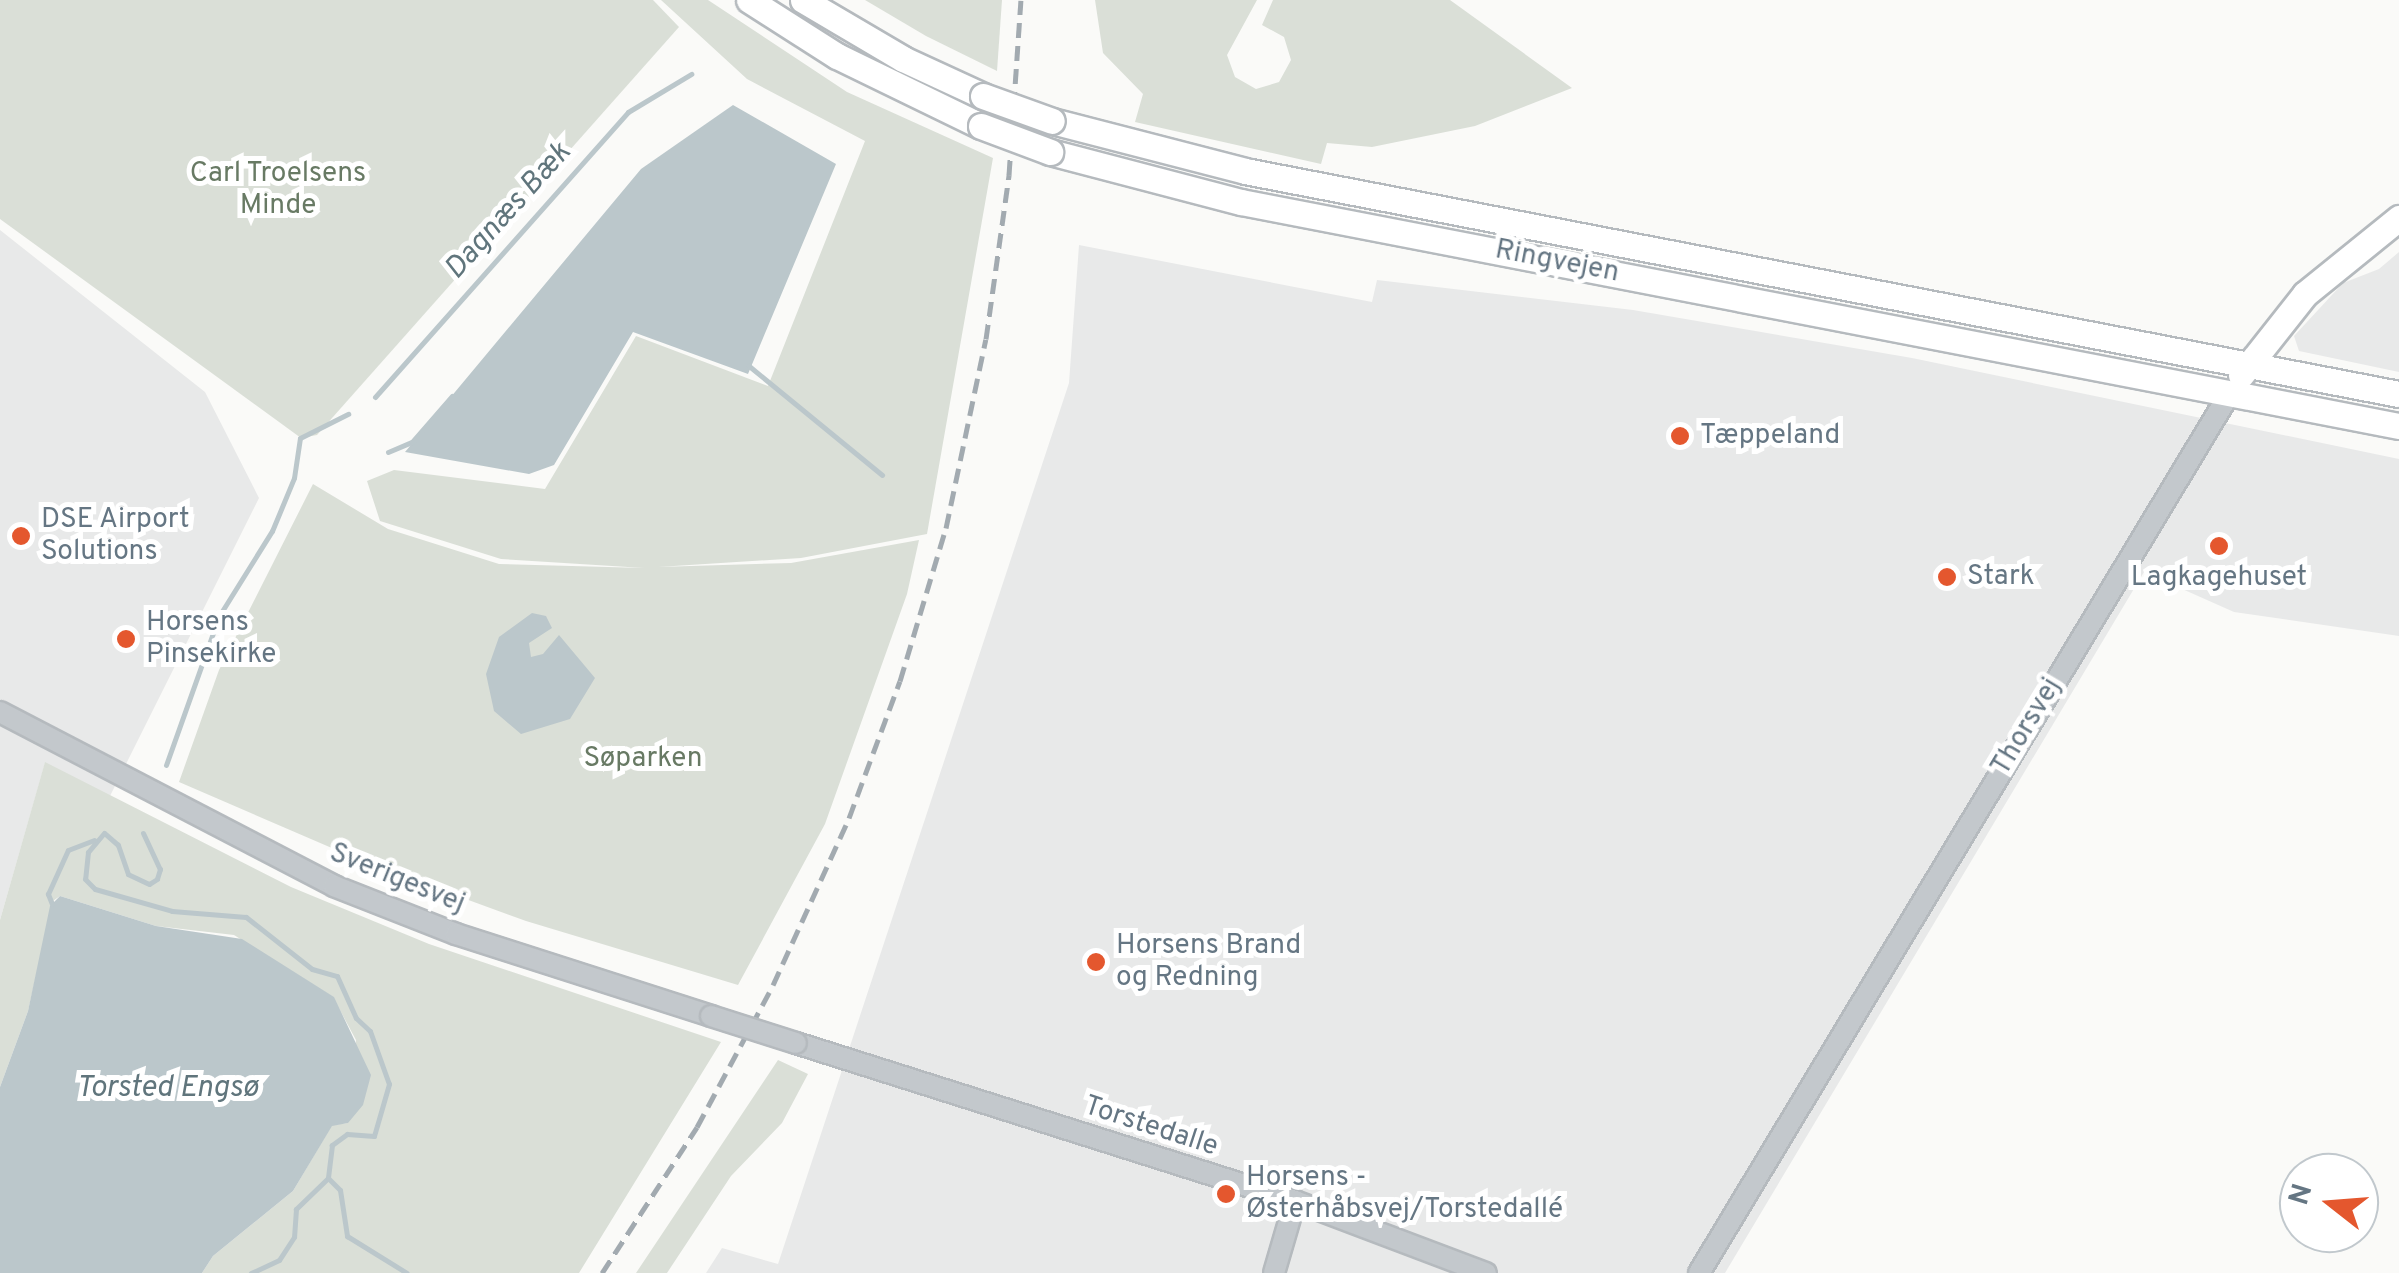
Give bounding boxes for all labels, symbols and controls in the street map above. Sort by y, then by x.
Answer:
water label: Dagnæs Bæk [438,136,580,288]
park label: Carl Troelsens Minde [189,157,367,223]
street label: Ringvejen [1492,234,1622,290]
place label: Tæppeland [1700,419,1840,453]
marker: Tæppeland [1669,425,1691,447]
place label: DSE Airport Solutions [41,503,191,569]
marker: DSE Airport Solutions [10,525,32,547]
marker: Lagkagehuset [2208,535,2230,557]
place label: Stark [1967,560,2035,594]
place label: Lagkagehuset [2131,561,2307,595]
marker: Stark [1936,566,1958,588]
place label: Horsens Pinsekirke [146,606,276,672]
marker: Horsens Pinsekirke [115,628,137,650]
street label: Thorsvej [1985,672,2069,782]
park label: Søparken [584,742,702,776]
street label: Sverigesvej [324,837,470,921]
place label: Horsens Brand og Redning [1116,929,1301,995]
marker: Horsens Brand og Redning [1085,951,1107,973]
water label: Torsted Engsø [76,1071,258,1107]
street label: Torstedalle [1080,1090,1222,1164]
north arrow [2279,1153,2379,1253]
place label: Horsens - Østerhåbsvej/Torstedallé [1246,1161,1563,1227]
text: N [2282,1180,2322,1210]
marker: Horsens - Østerhåbsvej/Torstedallé [1215,1183,1237,1205]

